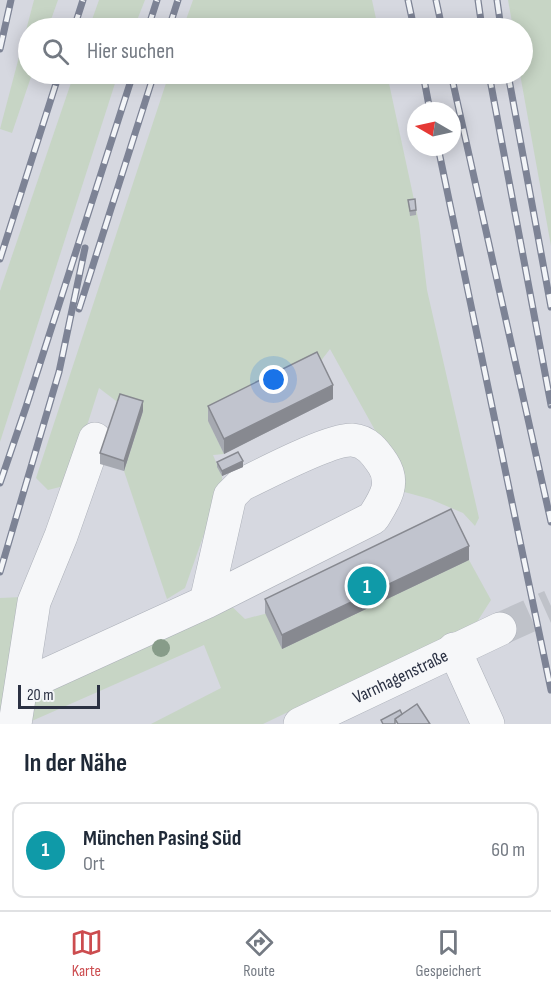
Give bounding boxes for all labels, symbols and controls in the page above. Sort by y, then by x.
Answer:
search box [18,18,533,84]
icon: search [39,35,72,68]
text: Hier suchen [87,38,175,65]
north arrow [407,102,461,156]
your location [259,365,288,394]
pin: 1 [348,564,386,608]
street label: Varnhagenstraße [349,645,451,708]
scale bar [18,682,100,710]
text: 20 m [27,686,54,705]
text: In der Nähe [24,748,127,779]
text: München Pasing Süd [83,825,241,852]
text: 1 [42,838,49,862]
text: 60 m [491,838,525,862]
text: Ort [83,852,105,876]
tab: Karte [70,926,103,981]
tab: Route [243,926,276,981]
tab: Gespeichert [415,926,481,981]

